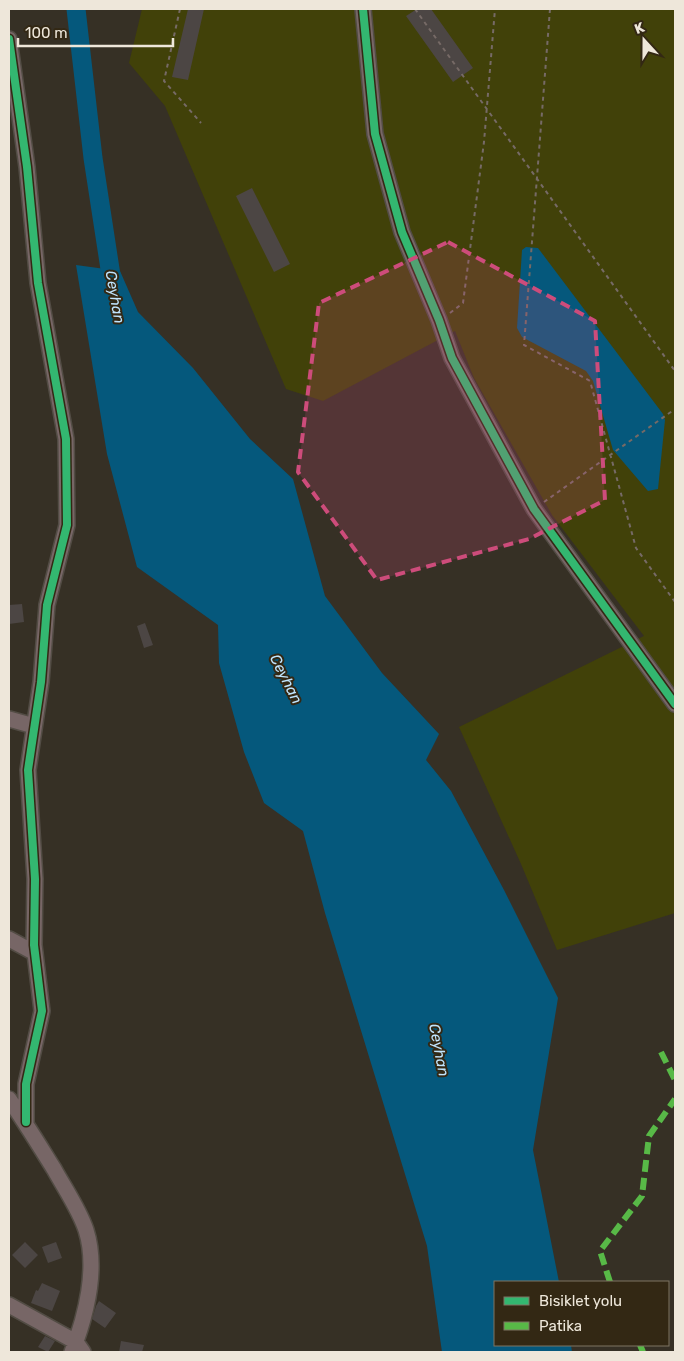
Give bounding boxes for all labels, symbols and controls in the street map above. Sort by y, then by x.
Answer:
scale bar [18,15,172,47]
north arrow [619,15,669,65]
text: K [632,18,648,38]
text: 100 m [25,24,67,42]
water label: Ceyhan [102,269,128,325]
water label: Ceyhan [266,651,306,707]
water label: Ceyhan [425,1022,453,1078]
legend [494,1281,669,1346]
text: Bisiklet yolu [539,1292,622,1310]
text: Patika [539,1317,582,1335]

